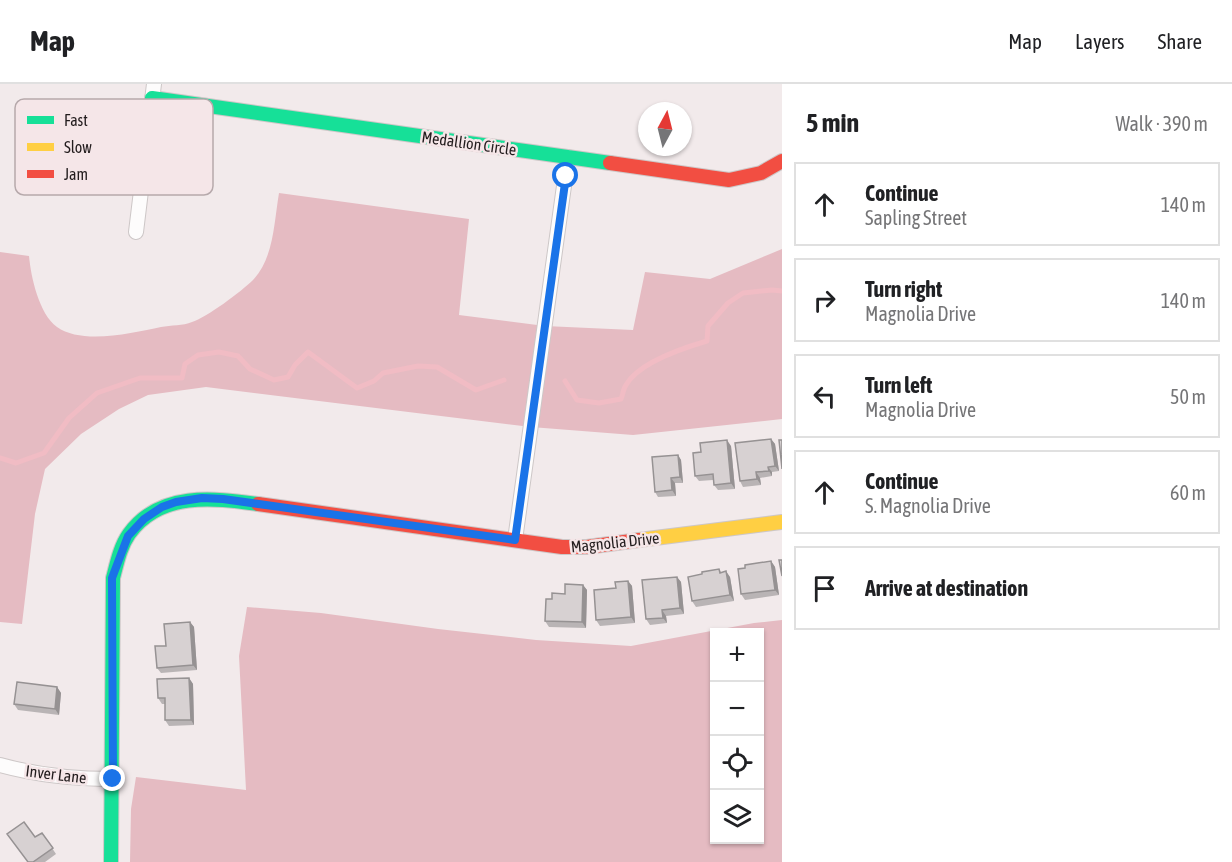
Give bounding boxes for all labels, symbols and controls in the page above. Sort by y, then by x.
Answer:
text: Map [30,25,75,57]
text: Map [1008,29,1042,53]
text: Layers [1075,29,1125,53]
text: Share [1158,29,1202,53]
legend [15,99,213,195]
north arrow [638,102,692,156]
text: 5 min [806,108,859,138]
text: Fast [64,111,88,129]
text: Walk · 390 m [1116,112,1208,135]
street label: Medallion Circle [420,127,518,159]
text: Slow [64,138,92,156]
route start [552,162,578,188]
text: Jam [64,165,88,183]
text: Continue [865,180,939,206]
icon: ahead [808,188,841,221]
text: 140 m [1161,193,1206,216]
text: Sapling Street [865,206,967,229]
text: Turn right [865,276,942,302]
icon: right [808,284,841,317]
text: 140 m [1161,289,1206,312]
text: Magnolia Drive [865,302,976,325]
text: Turn left [865,372,932,398]
icon: left [808,380,841,413]
text: 50 m [1170,385,1206,408]
text: Magnolia Drive [865,398,976,421]
text: Continue [865,468,939,494]
icon: ahead [808,476,841,509]
text: 60 m [1170,481,1206,504]
text: S. Magnolia Drive [865,494,991,517]
street label: Magnolia Drive [570,528,660,557]
icon: arrive [808,572,841,605]
text: Arrive at destination [865,575,1028,601]
map controls [710,628,764,844]
button: + [710,628,764,682]
button: − [710,682,764,736]
button: locate [710,736,764,790]
street label: Inver Lane [25,761,87,787]
route end [99,765,125,791]
button: layers [710,790,764,844]

